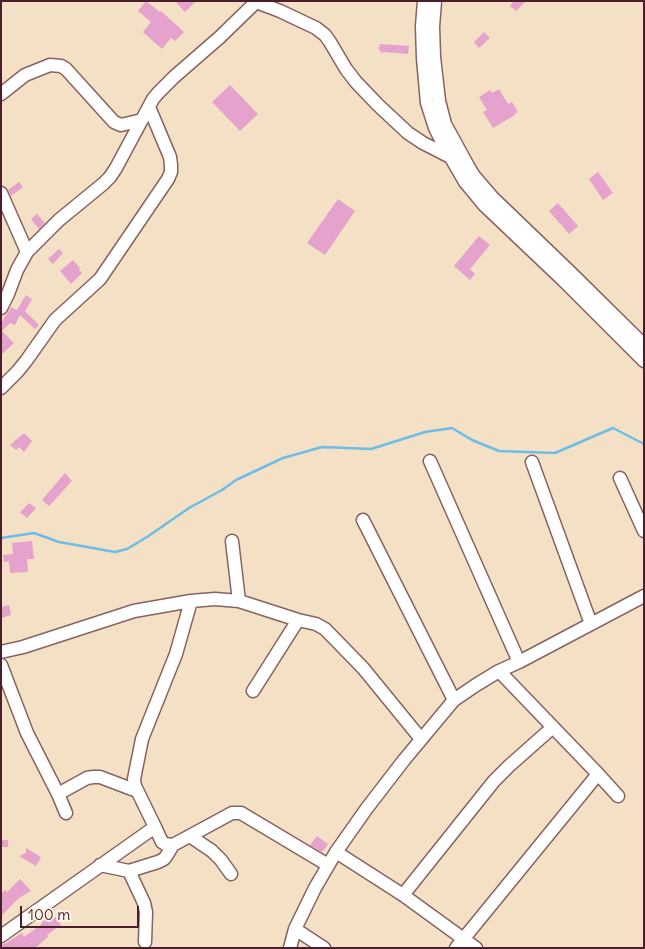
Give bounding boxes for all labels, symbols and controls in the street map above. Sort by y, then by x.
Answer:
scale bar [22,896,141,928]
text: 100 m [28,905,70,924]

